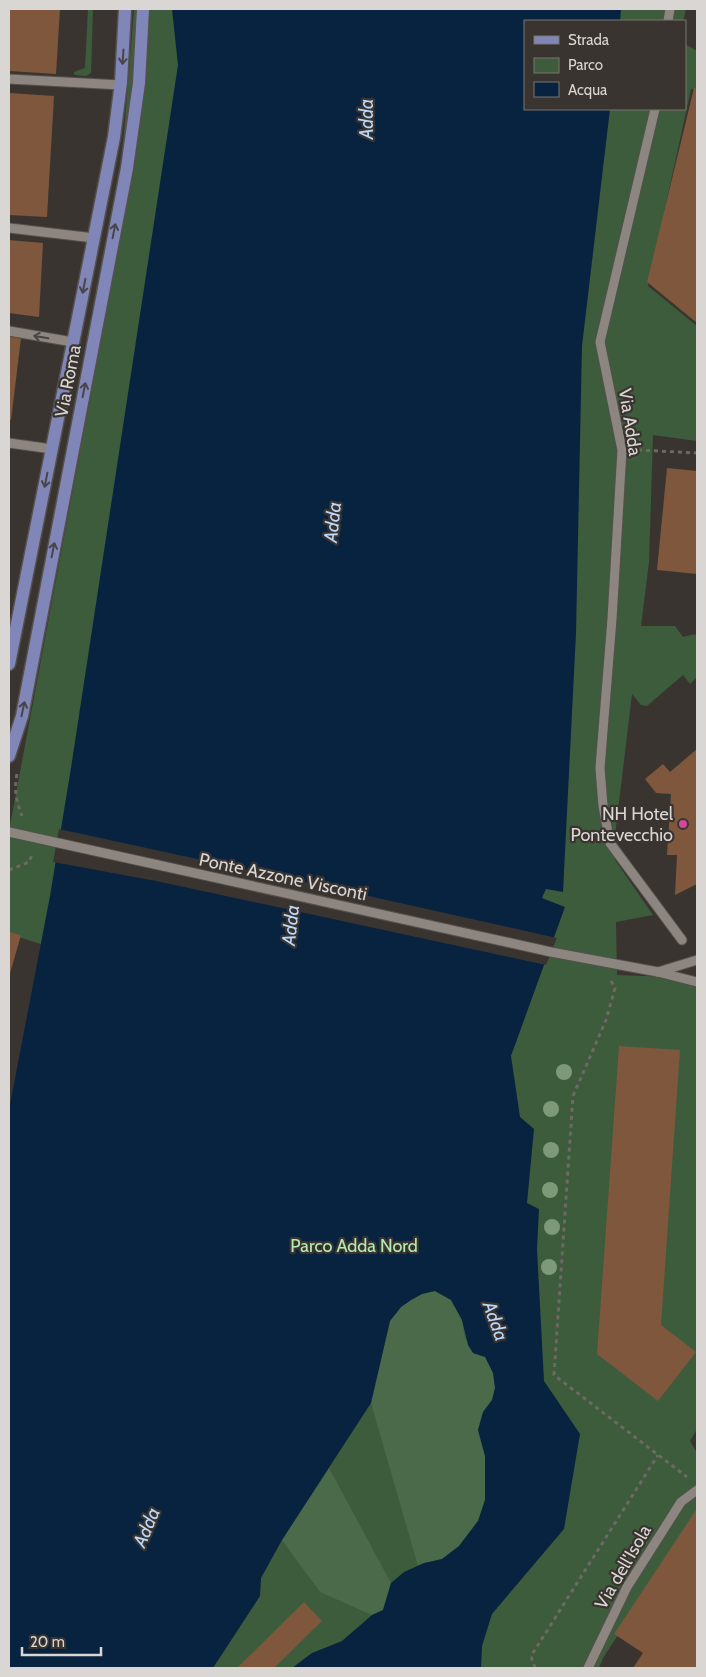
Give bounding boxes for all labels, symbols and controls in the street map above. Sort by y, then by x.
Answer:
legend [524,20,686,110]
text: Strada [568,31,610,49]
one-way arrow [119,49,128,65]
text: Parco [568,56,603,74]
text: Acqua [568,81,608,99]
water label: Adda [355,99,378,140]
one-way arrow [110,223,120,239]
one-way arrow [79,278,89,294]
one-way arrow [33,331,49,341]
street label: Via Roma [50,343,86,419]
one-way arrow [80,383,89,399]
street label: Via Adda [614,387,646,458]
one-way arrow [41,472,50,488]
water label: Adda [319,501,346,544]
one-way arrow [49,542,59,558]
one-way arrow [18,702,28,718]
place label: NH Hotel Pontevecchio [570,803,674,846]
marker: NH Hotel Pontevecchio [677,818,689,830]
street label: Ponte Azzone Visconti [197,848,369,906]
water label: Adda [277,904,304,947]
park label: Parco Adda Nord [290,1235,418,1257]
water label: Adda [477,1297,513,1344]
water label: Adda [128,1504,165,1551]
street label: Via dell'Isola [590,1521,656,1613]
scale bar [22,1624,101,1656]
text: 20 m [30,1633,65,1651]

